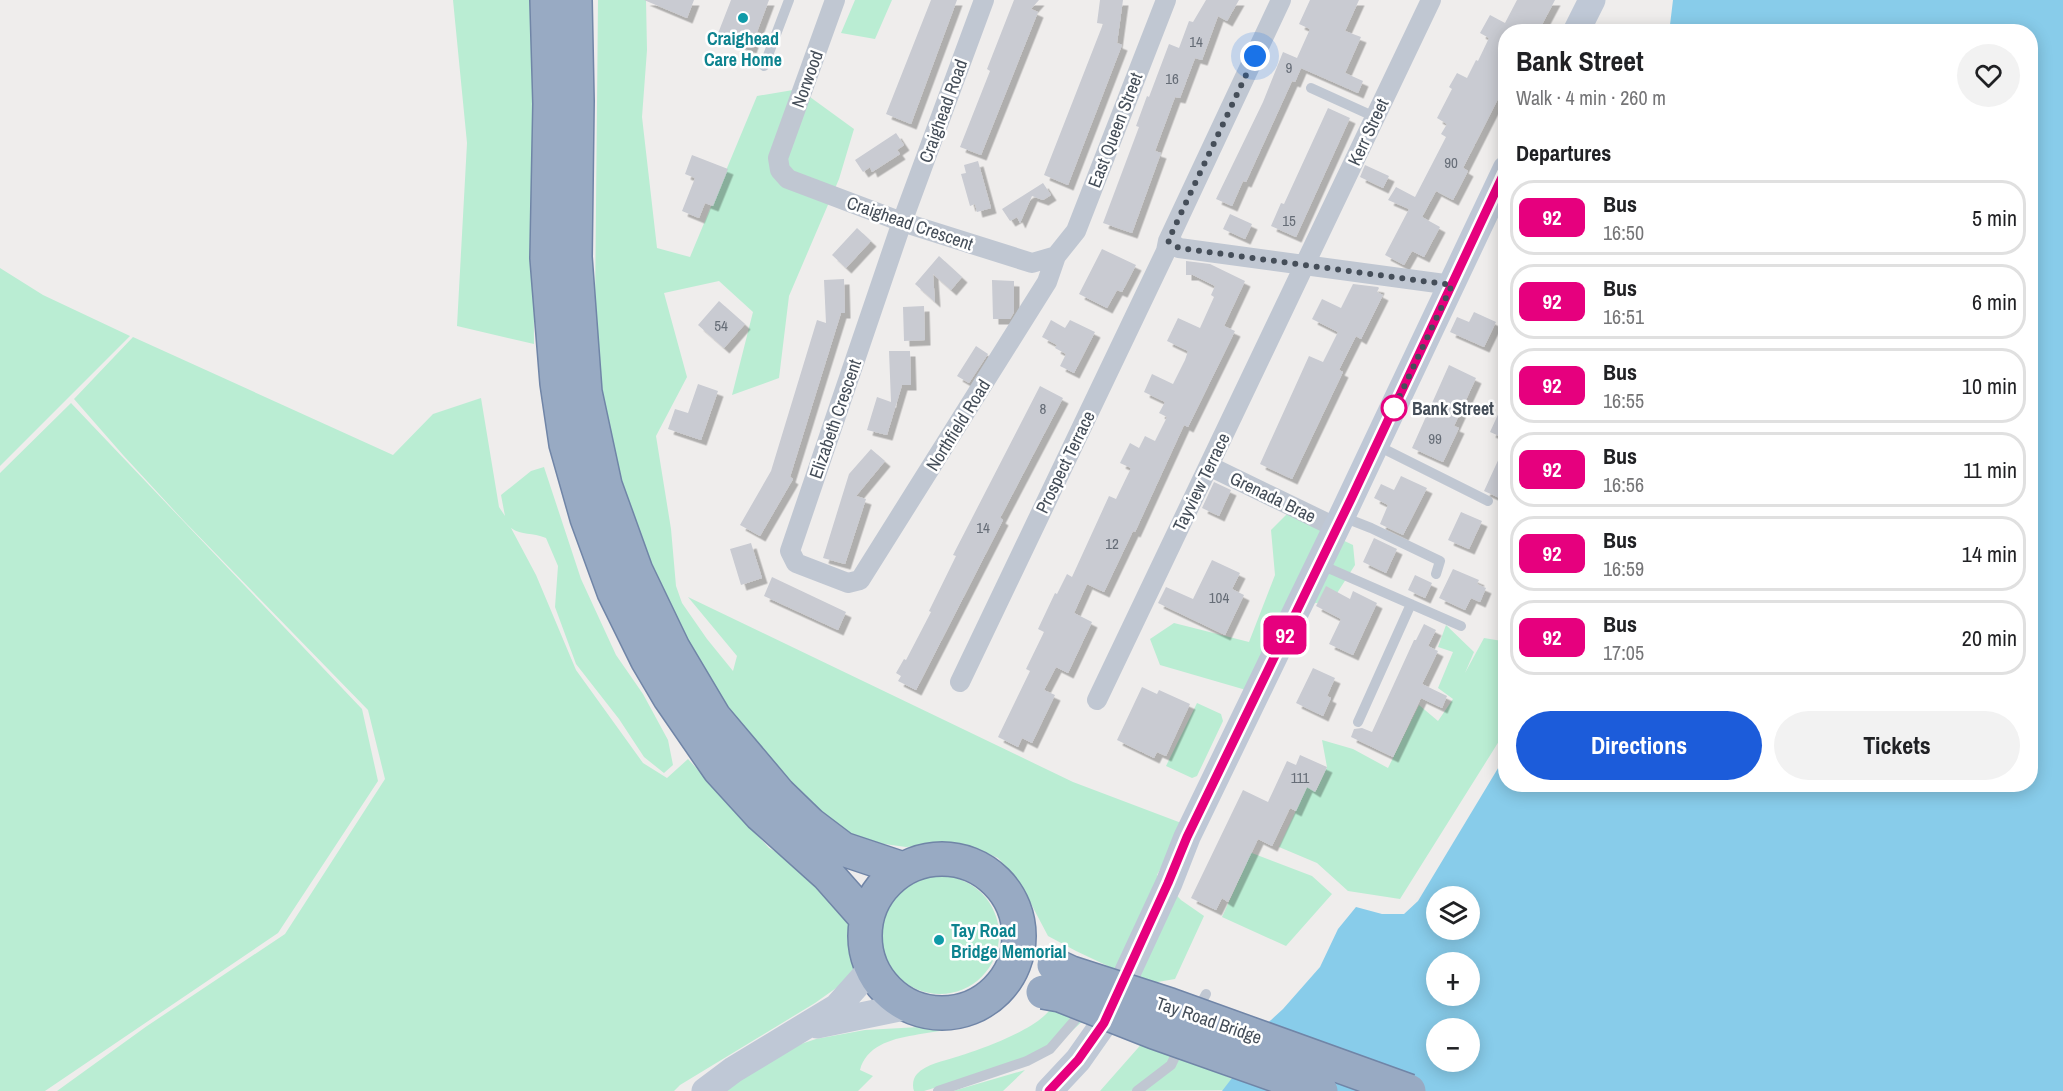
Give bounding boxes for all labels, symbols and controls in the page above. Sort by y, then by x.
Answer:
marker: Craighead Care Home [736,11,750,25]
place label: Craighead Care Home [704,26,782,72]
house number: 14 [1189,31,1203,52]
your location [1240,41,1270,71]
text: Bank Street [1516,42,1644,80]
button: heart [1957,44,2020,107]
street label: Norwood [785,47,829,111]
street label: Craighead Road [913,56,973,166]
house number: 9 [1286,57,1293,78]
house number: 16 [1165,68,1179,89]
street label: East Queen Street [1082,69,1148,191]
text: Walk · 4 min · 260 m [1516,84,1666,111]
street label: Kerr Street [1342,94,1394,170]
text: Departures [1516,138,1611,168]
house number: 90 [1444,152,1458,173]
text: Bus [1603,189,1637,219]
street label: Craighead Crescent [843,190,977,256]
text: 92 [1542,203,1562,232]
text: 5 min [1972,203,2017,233]
house number: 15 [1282,210,1296,231]
text: 16:50 [1603,219,1644,246]
text: Bus [1603,273,1637,303]
text: 92 [1542,287,1562,316]
text: 6 min [1972,287,2017,317]
text: 16:51 [1603,303,1644,330]
house number: 54 [714,315,728,336]
street label: Elizabeth Crescent [803,356,867,482]
text: Bus [1603,357,1637,387]
text: 92 [1542,371,1562,400]
text: 10 min [1962,371,2017,401]
street label: Northfield Road [920,375,996,475]
text: 16:55 [1603,387,1644,414]
marker: Bank Street [1381,395,1407,421]
place label: Bank Street [1412,396,1494,421]
house number: 8 [1040,398,1047,419]
street label: Prospect Terrace [1029,406,1101,518]
house number: 99 [1428,428,1442,449]
street label: Tayview Terrace [1166,429,1236,535]
text: Bus [1603,441,1637,471]
text: 92 [1542,455,1562,484]
text: 11 min [1963,455,2017,485]
street label: Grenada Brae [1226,465,1320,529]
text: 16:56 [1603,471,1644,498]
house number: 14 [976,517,990,538]
text: Bus [1603,525,1637,555]
house number: 12 [1105,533,1119,554]
text: 92 [1542,539,1562,568]
text: 14 min [1962,539,2017,569]
text: 16:59 [1603,555,1644,582]
house number: 104 [1209,587,1229,608]
text: Bus [1603,609,1637,639]
line badge: 92 [1258,616,1312,654]
text: 92 [1275,621,1295,650]
text: 92 [1542,623,1562,652]
text: 20 min [1962,623,2017,653]
text: 17:05 [1603,639,1644,666]
button: Directions [1516,711,1762,780]
button: Tickets [1774,711,2020,780]
house number: 111 [1291,767,1310,788]
map controls [1426,886,1480,1072]
button: layers [1426,886,1480,940]
place label: Tay Road Bridge Memorial [951,918,1067,964]
marker: Tay Road Bridge Memorial [932,933,946,947]
button: + [1426,952,1480,1006]
street label: Tay Road Bridge [1153,990,1265,1050]
button: − [1426,1018,1480,1072]

